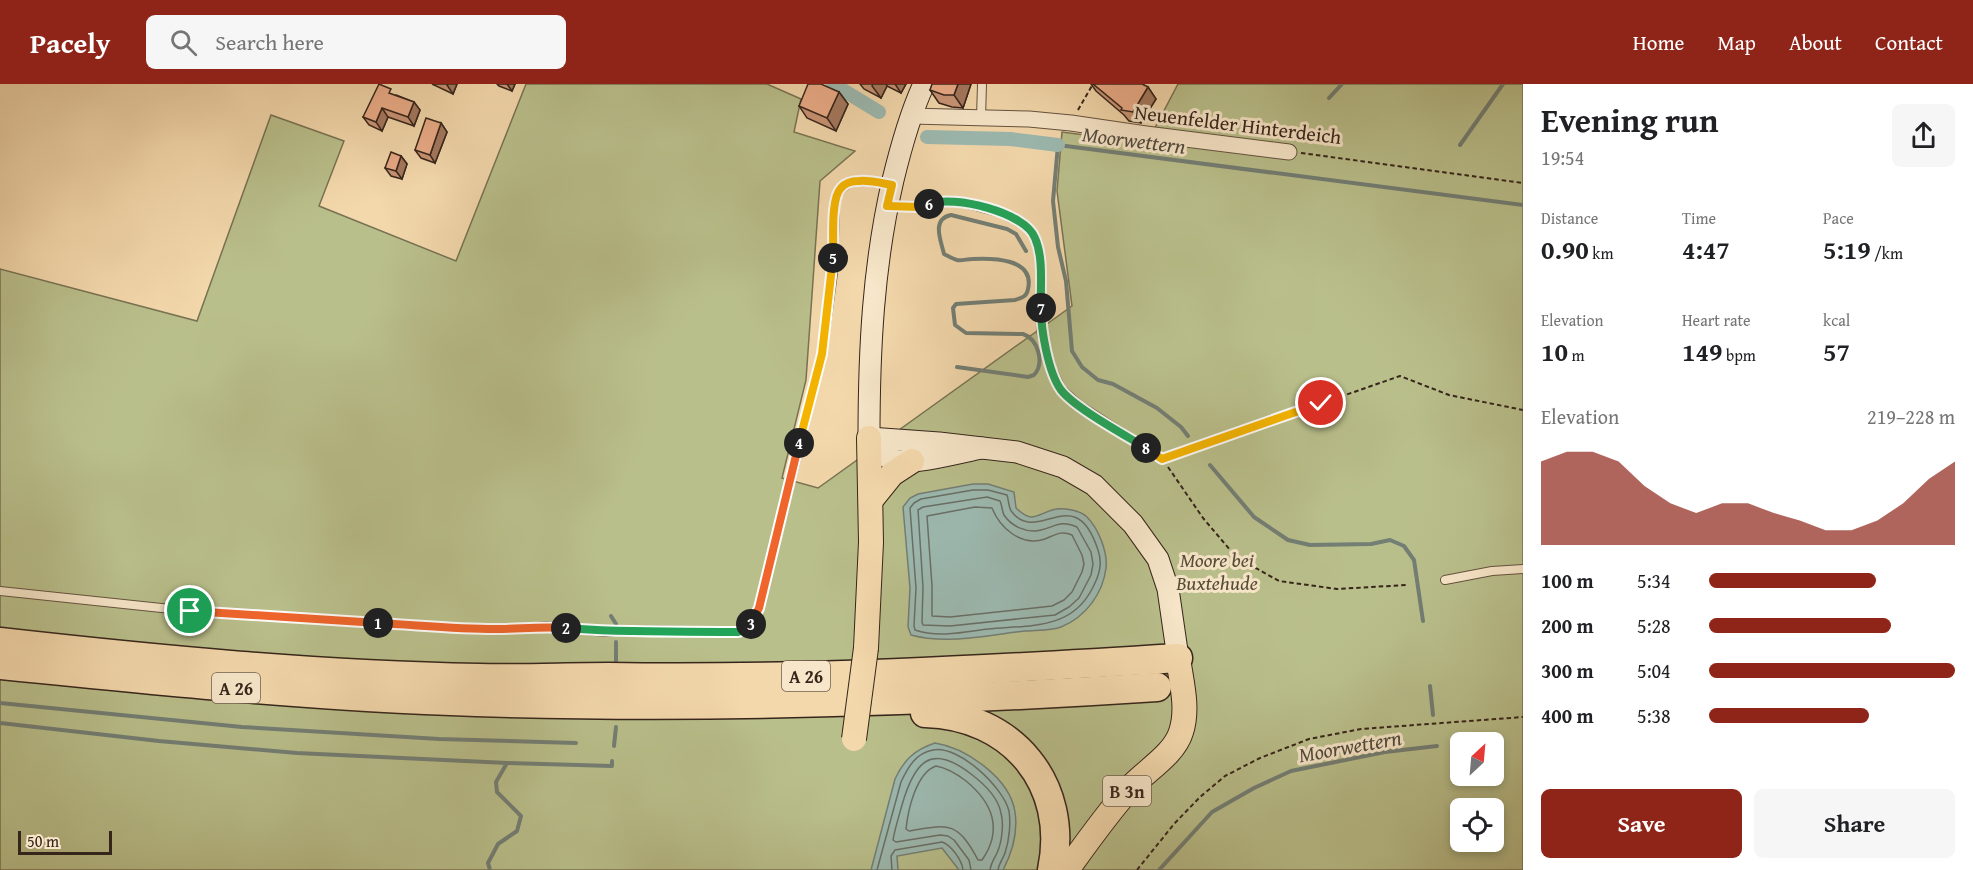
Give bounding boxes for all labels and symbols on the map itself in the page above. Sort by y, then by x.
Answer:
street label: Neuenfelder Hinterdeich [1133,97,1343,151]
water label: Moorwettern [1081,118,1188,162]
pin: 6 [914,189,944,219]
pin: 5 [818,243,848,273]
pin: 7 [1026,293,1056,323]
pin [1295,377,1346,428]
pin: 4 [784,428,814,458]
pin: 8 [1131,433,1161,463]
park label: Moore bei Buxtehude [1175,545,1258,597]
pin [164,585,215,636]
pin: 1 [363,608,393,638]
pin: 3 [736,609,766,639]
pin: 2 [551,613,581,643]
road number: A 26 [782,661,830,691]
road number: A 26 [212,673,260,703]
water label: Moorwettern [1296,722,1404,770]
north arrow [1450,732,1504,786]
road number: B 3n [1103,776,1151,806]
scale bar [18,828,112,856]

